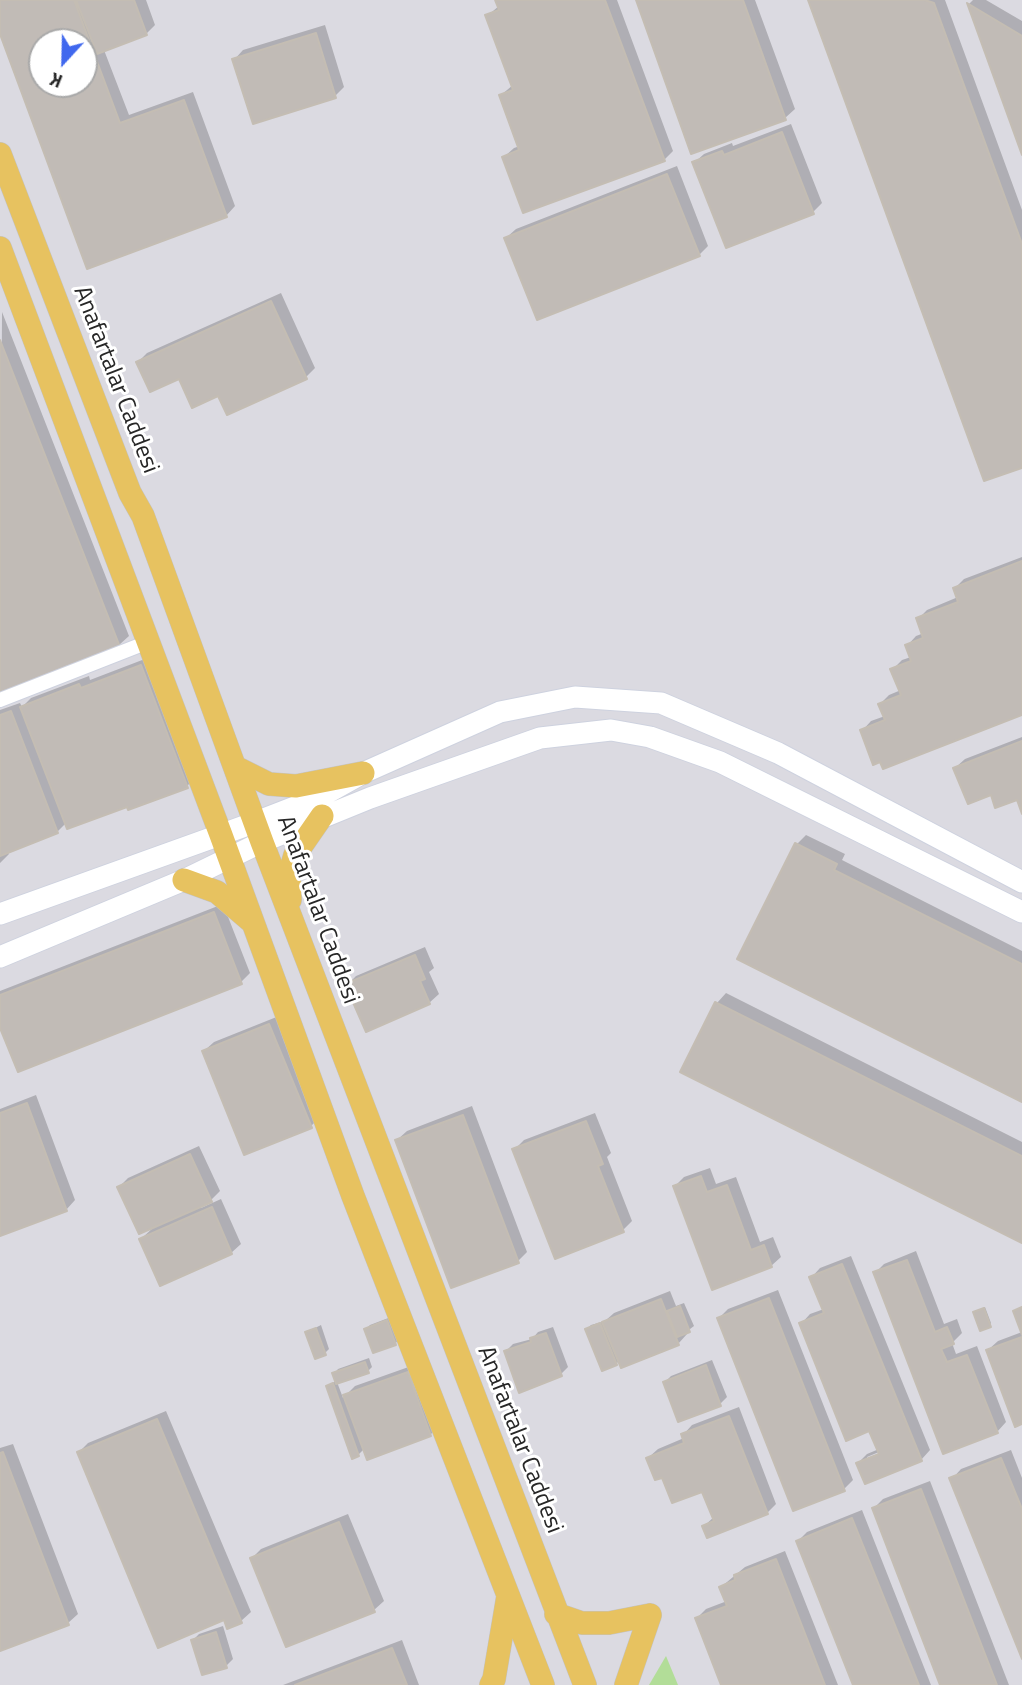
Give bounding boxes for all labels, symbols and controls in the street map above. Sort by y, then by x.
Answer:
north arrow [28,28,98,98]
text: K [45,66,66,97]
street label: Anafartalar Caddesi [66,282,164,478]
street label: Anafartalar Caddesi [270,812,364,1008]
street label: Anafartalar Caddesi [470,1342,568,1538]

